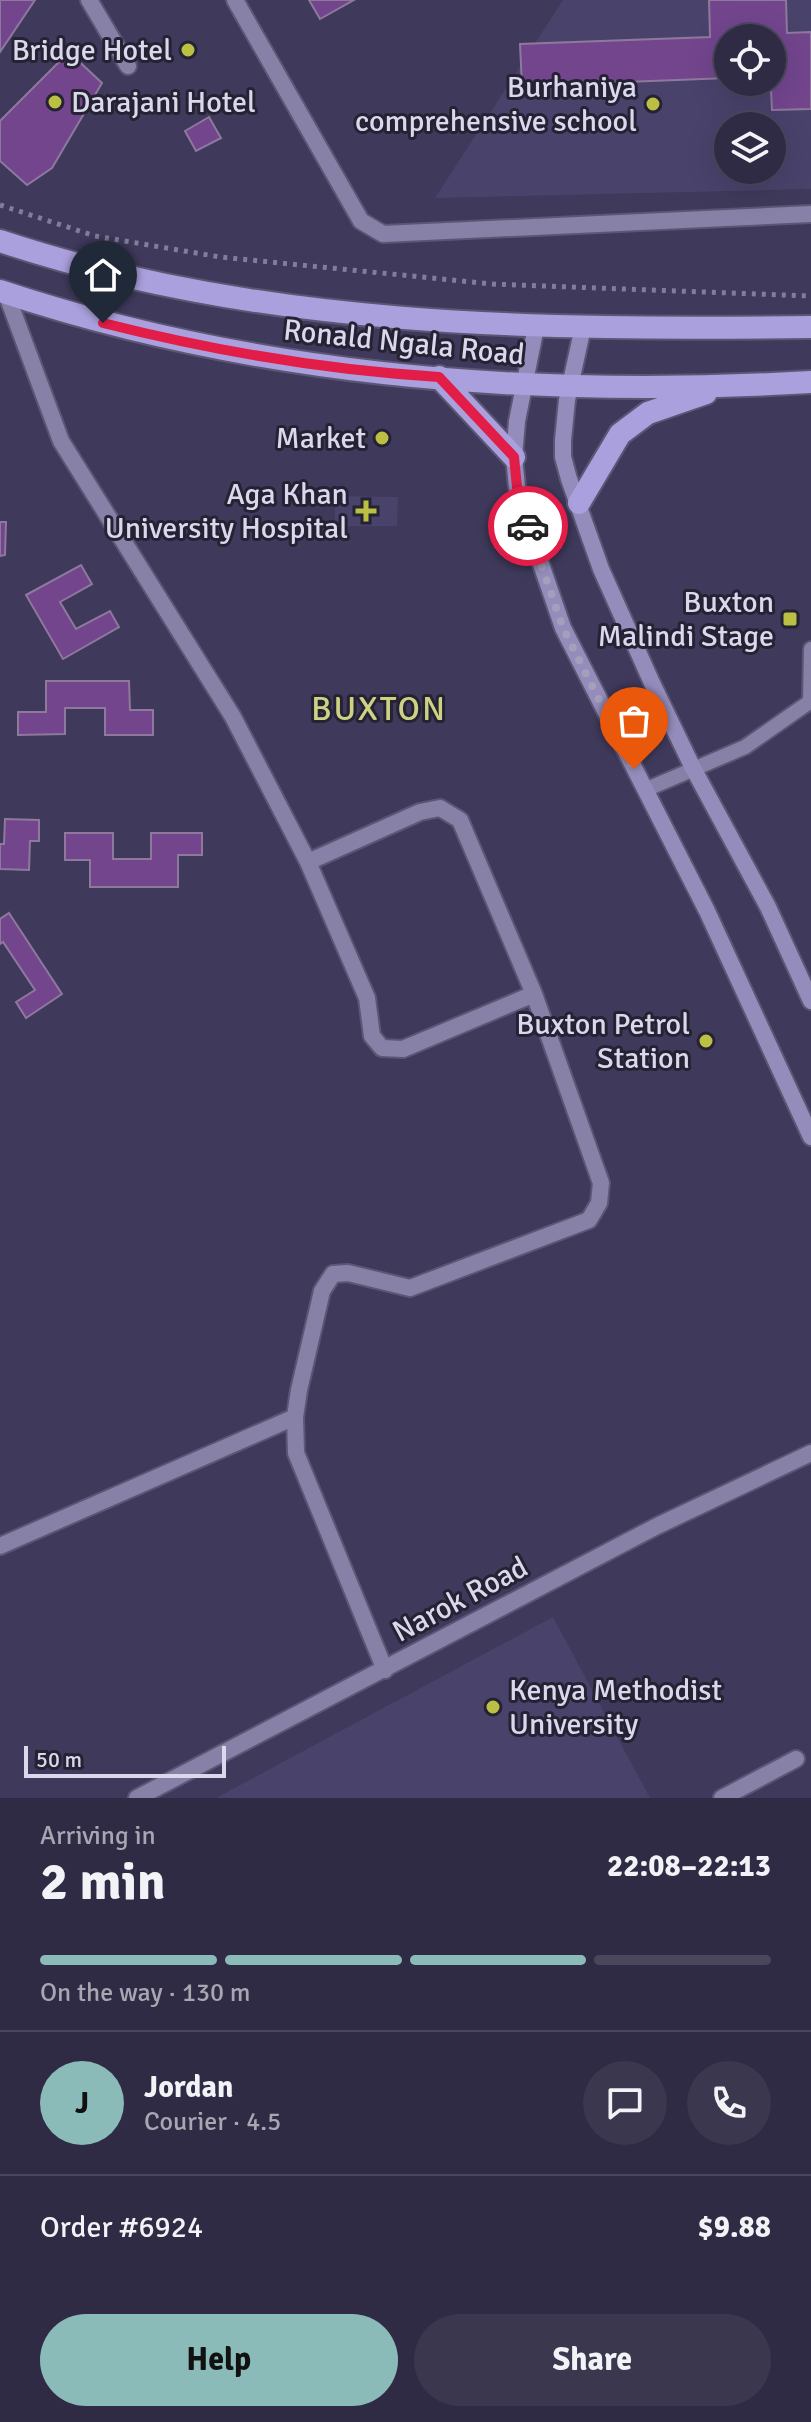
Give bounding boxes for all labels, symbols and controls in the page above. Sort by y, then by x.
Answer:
map controls [714,24,786,184]
button: locate [714,24,786,96]
place label: Bridge Hotel [12,32,172,69]
marker: Bridge Hotel [179,41,197,59]
place label: Burhaniya comprehensive school [355,69,637,140]
place label: Darajani Hotel [71,84,256,121]
marker: Darajani Hotel [46,93,64,111]
marker: Burhaniya comprehensive school [644,95,662,113]
button: layers [714,112,786,184]
pin [69,241,137,323]
icon: home [81,253,125,297]
street label: Ronald Ngala Road [282,311,526,374]
place label: Market [276,420,366,457]
marker: Market [373,429,391,447]
place label: Aga Khan University Hospital [105,476,348,547]
courier [488,486,568,566]
marker: Aga Khan University Hospital [355,500,377,522]
icon: car [506,504,550,548]
place label: Buxton Malindi Stage [598,584,774,655]
marker: Buxton Malindi Stage [781,610,799,628]
pin [600,687,668,769]
district label: BUXTON [311,688,447,730]
icon: bag [612,699,656,743]
place label: Buxton Petrol Station [516,1006,690,1077]
marker: Buxton Petrol Station [697,1032,715,1050]
street label: Narok Road [386,1548,534,1650]
place label: Kenya Methodist University [509,1672,722,1743]
marker: Kenya Methodist University [484,1698,502,1716]
scale bar [24,1742,226,1778]
text: 50 m [36,1746,82,1773]
text: Arriving in [40,1820,156,1852]
text: 22:08–22:13 [607,1848,771,1885]
text: 2 min [40,1850,166,1914]
text: On the way · 130 m [40,1977,250,2009]
button: chat [583,2061,667,2145]
button: phone [687,2061,771,2145]
text: Jordan [144,2069,233,2106]
text: J [75,2085,89,2122]
text: Courier · 4.5 [144,2106,281,2138]
text: Order #6924 [40,2209,203,2246]
text: $9.88 [698,2209,771,2246]
button: Help [40,2314,398,2406]
button: Share [414,2314,771,2406]

